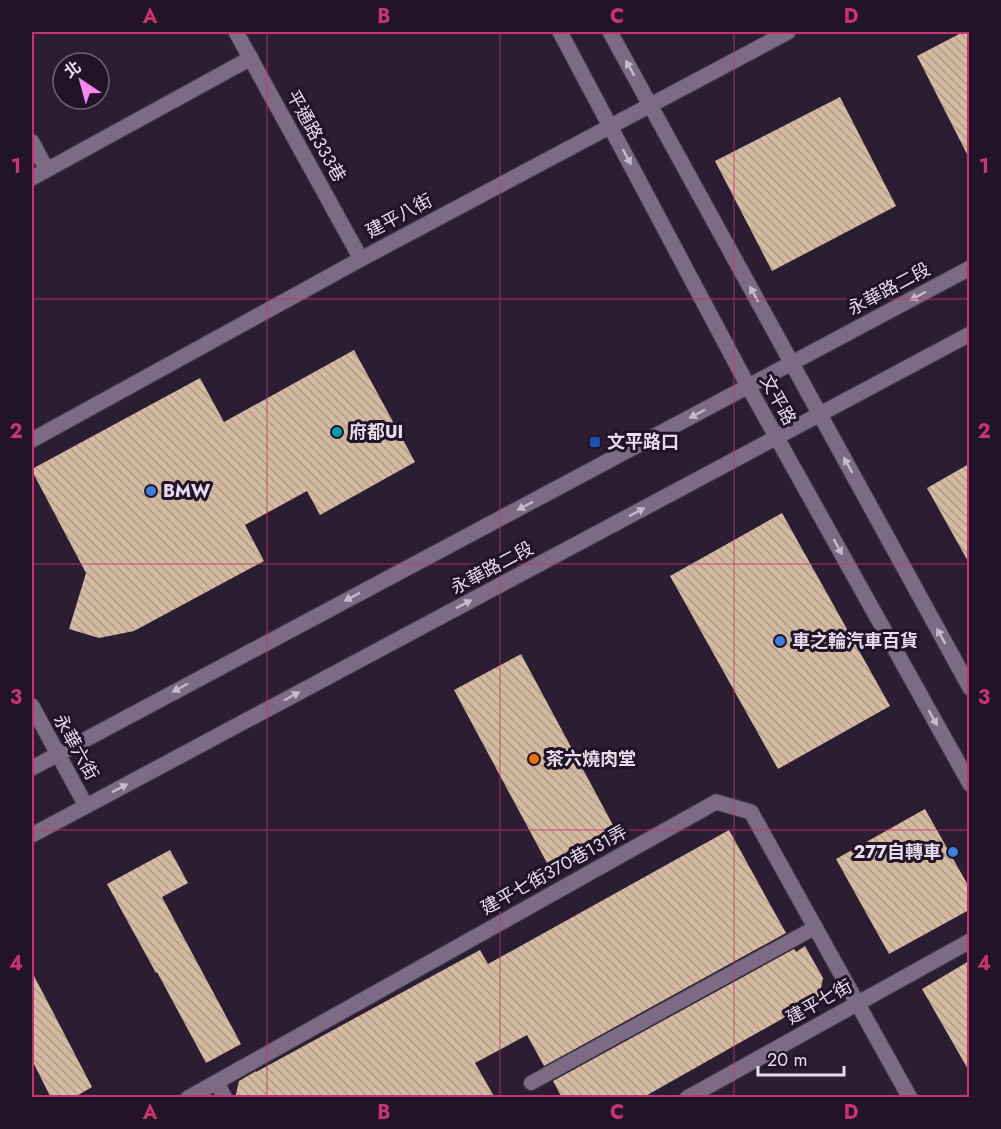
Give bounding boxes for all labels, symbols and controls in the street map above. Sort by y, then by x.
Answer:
text: A [142,2,158,31]
text: B [377,2,391,31]
text: C [610,2,624,31]
text: D [844,2,858,31]
north arrow [51,51,111,111]
text: 北 [59,55,86,83]
one-way arrow [625,59,635,76]
street label: 平通路333巷 [280,85,352,187]
one-way arrow [622,149,632,166]
text: 1 [11,152,21,181]
text: 1 [979,152,989,181]
street label: 建平八街 [361,188,437,244]
street label: 永華路二段 [843,256,935,322]
one-way arrow [749,286,759,303]
one-way arrow [909,291,926,301]
street label: 文平路 [754,370,802,430]
one-way arrow [688,409,705,419]
text: 2 [9,417,23,446]
text: 2 [977,417,991,446]
place label: 府都UI [349,419,403,445]
marker: 府都UI [330,425,344,439]
place label: 文平路口 [607,429,679,455]
marker: 文平路口 [588,435,602,449]
one-way arrow [843,457,853,474]
place label: BMW [163,478,211,504]
marker: BMW [144,484,158,498]
one-way arrow [516,501,533,511]
one-way arrow [628,508,645,517]
street label: 永華路二段 [446,535,538,601]
one-way arrow [833,539,843,556]
one-way arrow [344,592,361,602]
one-way arrow [456,599,473,609]
place label: 車之輪汽車百貨 [792,628,918,654]
one-way arrow [936,628,946,645]
marker: 車之輪汽車百貨 [773,634,787,648]
text: 3 [10,683,22,712]
one-way arrow [171,683,188,693]
text: 3 [978,683,990,712]
one-way arrow [284,691,301,701]
street label: 永華六街 [47,709,105,785]
one-way arrow [928,710,938,727]
place label: 茶六燒肉堂 [546,746,636,772]
marker: 茶六燒肉堂 [527,752,541,766]
one-way arrow [112,783,129,793]
street label: 建平七街370巷131弄 [476,819,632,921]
place label: 277自轉車 [853,839,941,865]
marker: 277自轉車 [946,845,960,859]
text: 4 [9,949,23,978]
text: 4 [977,949,991,978]
street label: 建平七街 [781,973,857,1031]
scale bar [758,1039,844,1077]
text: 20 m [767,1047,807,1073]
text: A [142,1098,158,1127]
text: B [377,1098,391,1127]
text: C [610,1098,624,1127]
text: D [844,1098,858,1127]

